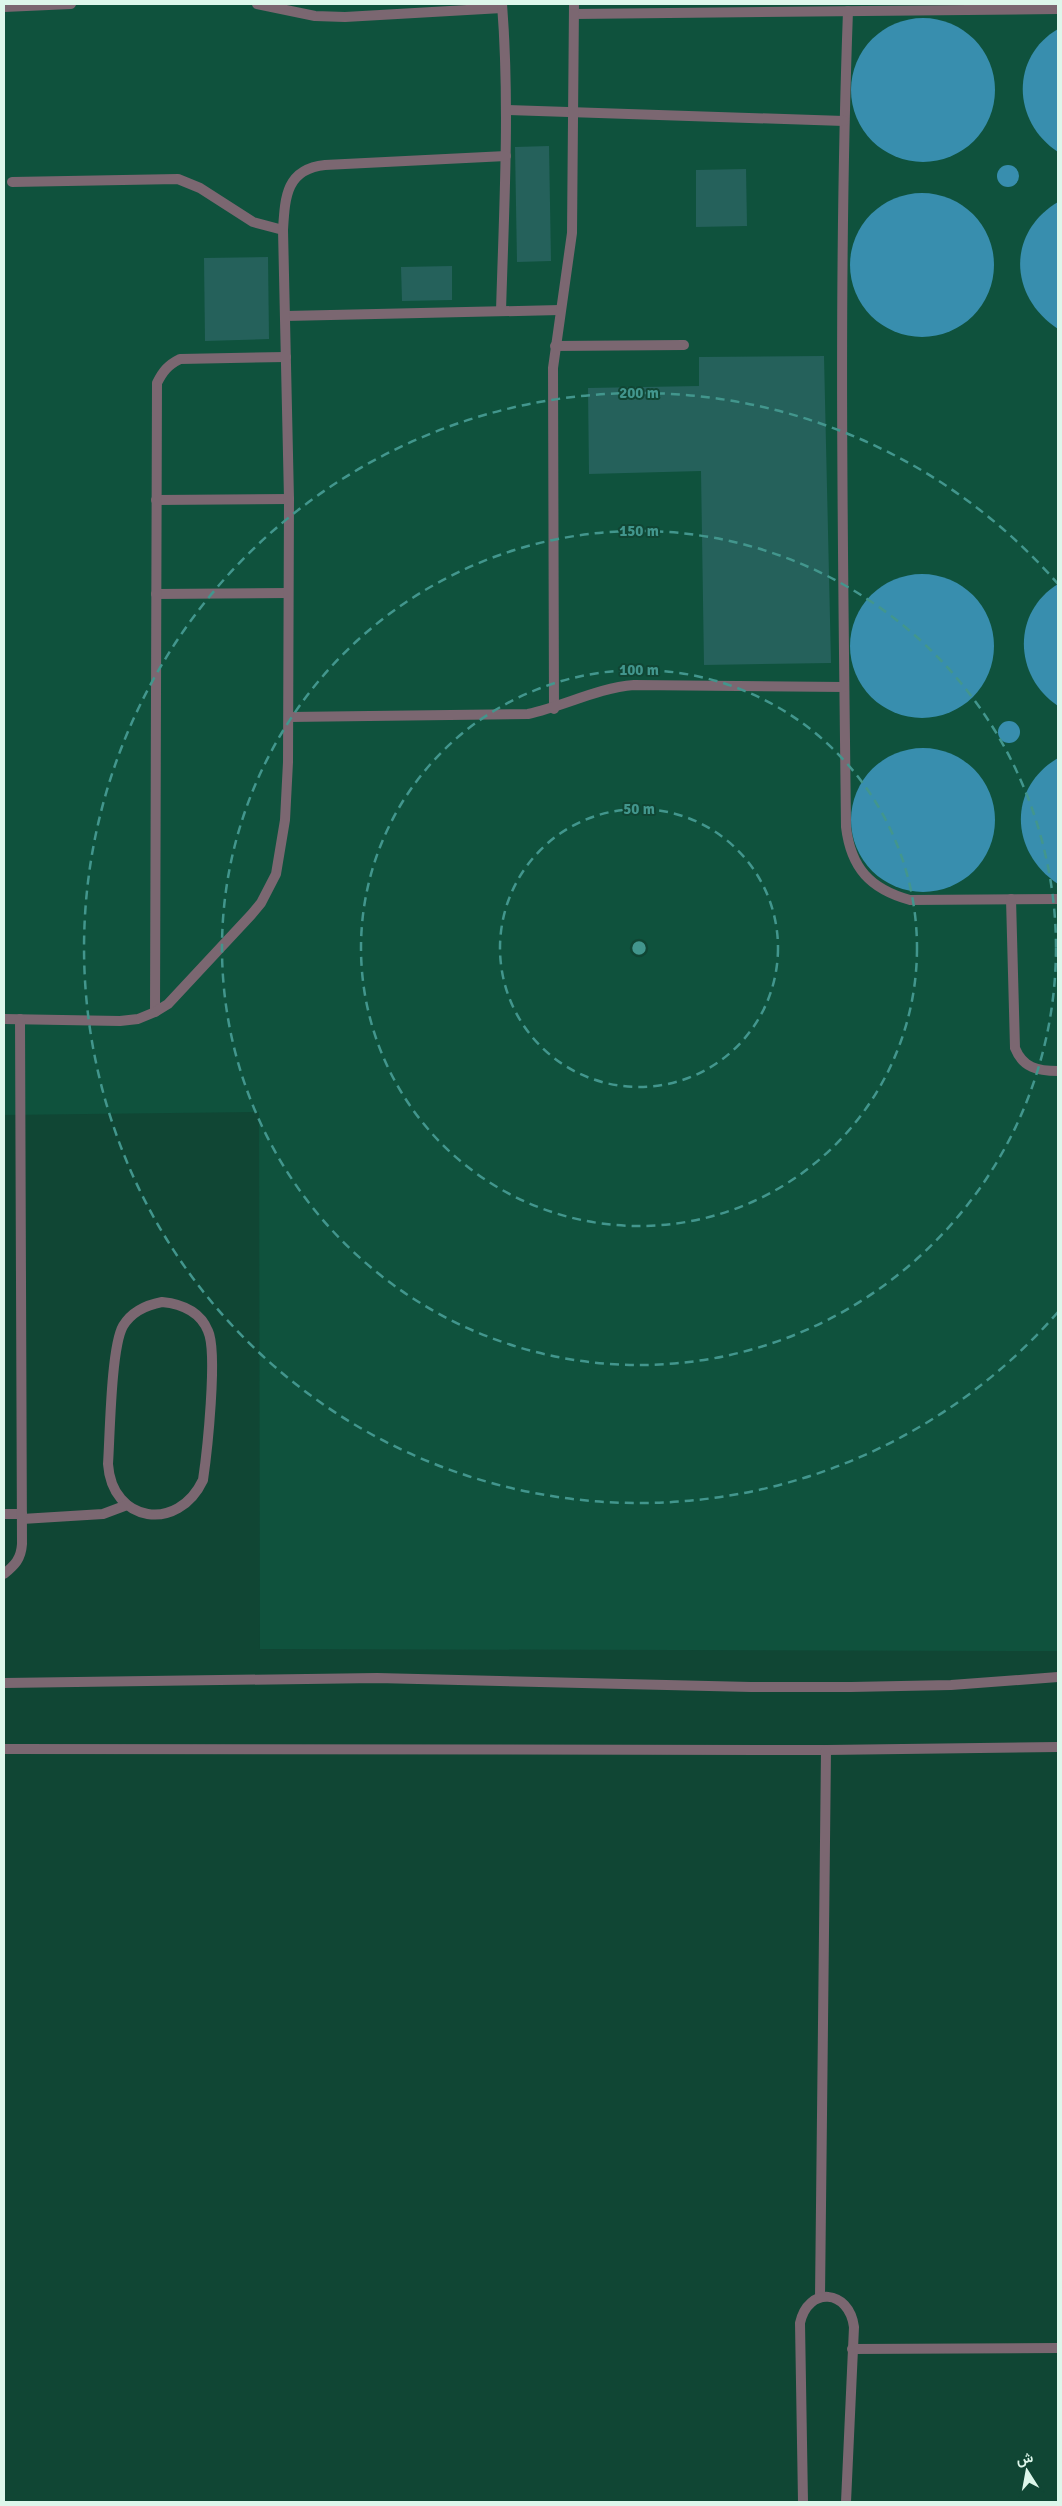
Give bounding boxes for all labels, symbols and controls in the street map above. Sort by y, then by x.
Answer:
text: 200 m [619,384,659,402]
text: 150 m [619,522,659,540]
text: 100 m [619,661,659,679]
text: 50 m [623,800,655,818]
centre of rings [630,939,648,957]
north arrow [1002,2446,1052,2496]
text: ش [1015,2449,1035,2469]

